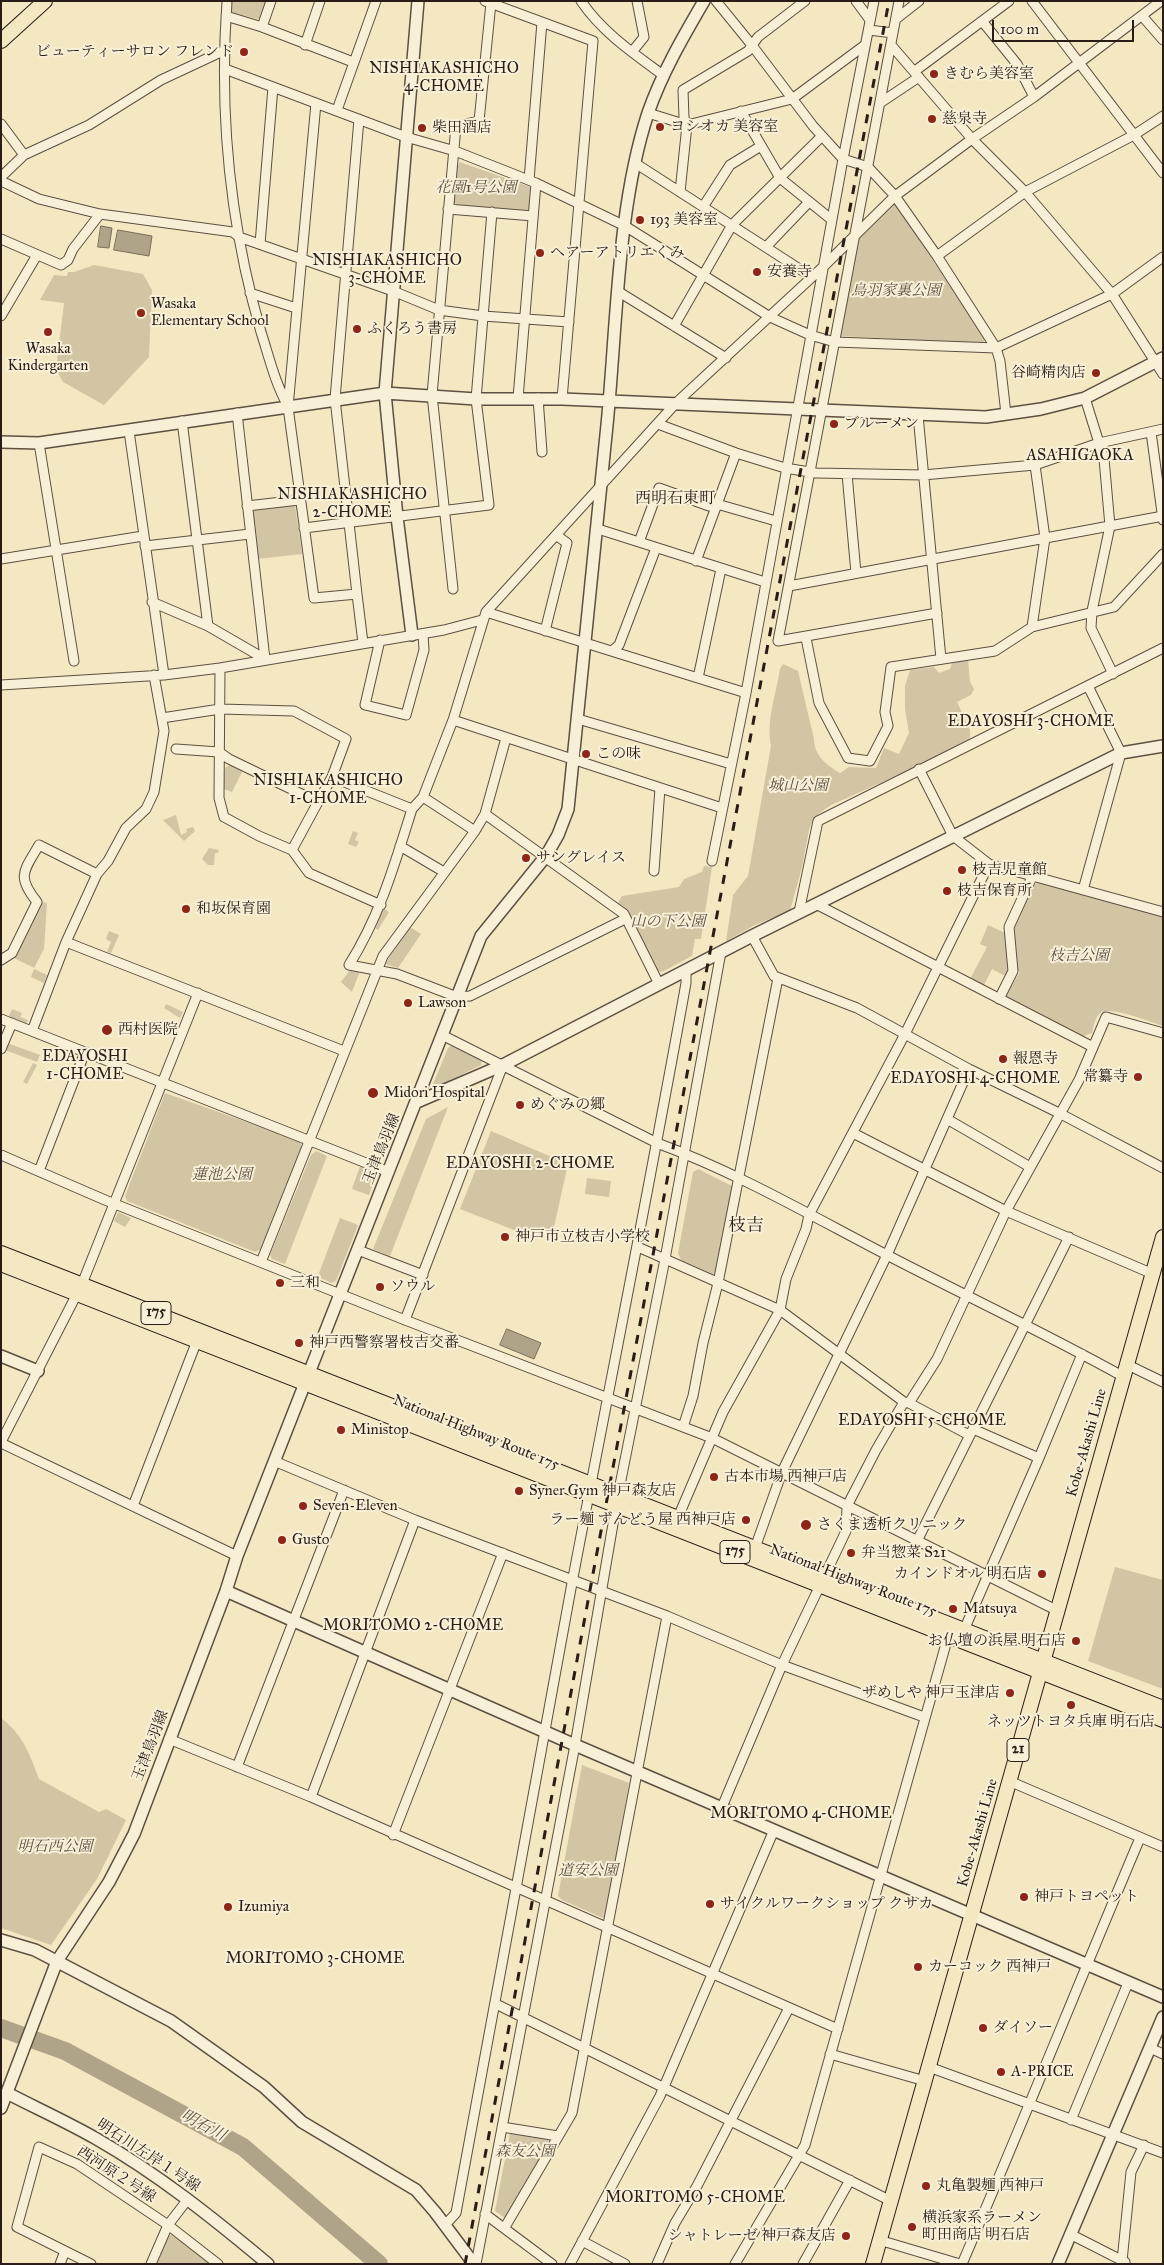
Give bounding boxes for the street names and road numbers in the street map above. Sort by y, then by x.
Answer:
street label: 玉津鳥羽線 [360,1111,404,1187]
road number: 175 [141,1302,171,1325]
street label: Kobe-Akashi Line [1063,1387,1111,1499]
street label: National Highway Route 175 [390,1391,562,1475]
road number: 175 [720,1540,750,1564]
street label: National Highway Route 175 [767,1541,939,1621]
street label: 玉津鳥羽線 [129,1708,173,1784]
road number: 21 [1007,1738,1029,1762]
street label: Kobe-Akashi Line [954,1777,1002,1889]
street label: 明石川左岸１号線 [93,2116,203,2196]
street label: 西河原２号線 [73,2143,159,2207]

